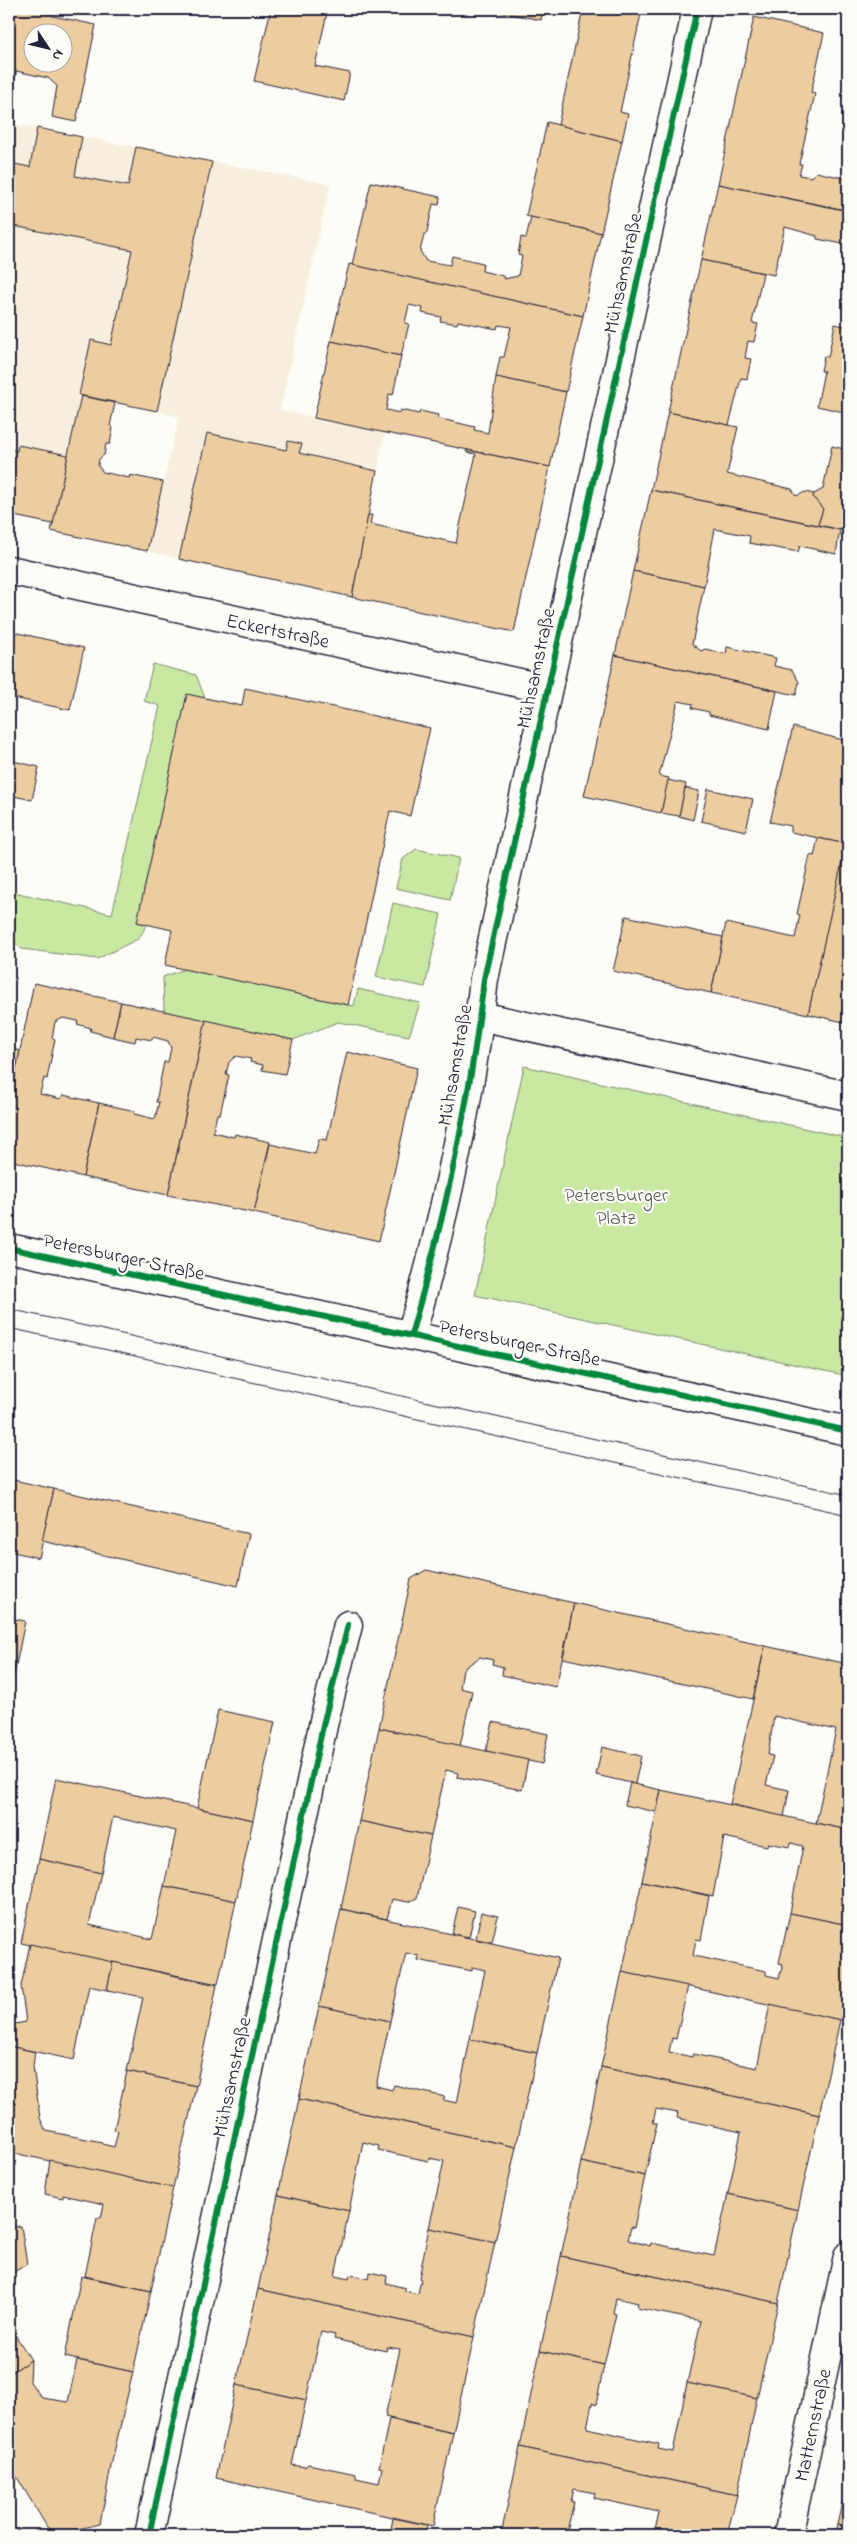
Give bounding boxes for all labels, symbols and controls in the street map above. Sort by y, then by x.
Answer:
north arrow [22,22,72,72]
text: N [46,45,69,64]
street label: Mühsamstraße [597,210,651,337]
street label: Mühsamstraße [510,605,564,732]
street label: Eckertstraße [223,607,332,658]
street label: Mühsamstraße [432,1002,481,1128]
park label: Petersburger Platz [564,1182,669,1234]
street label: Petersburger Straße [40,1227,207,1291]
street label: Petersburger Straße [436,1313,603,1377]
street label: Mühsamstraße [206,2014,260,2141]
street label: Matternstraße [788,2366,841,2485]

